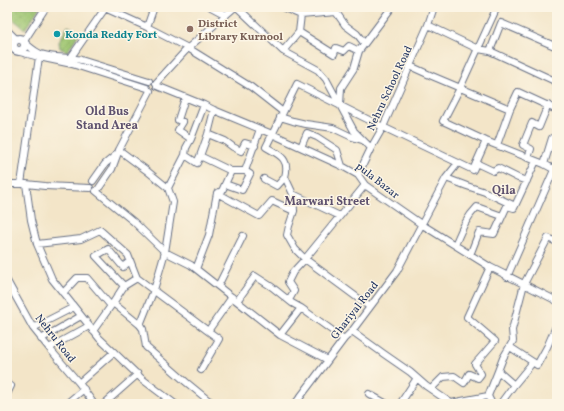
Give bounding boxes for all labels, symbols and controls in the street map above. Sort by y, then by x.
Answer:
place label: District Library Kurnool [198,17,283,45]
marker: District Library Kurnool [185,24,195,34]
place label: Konda Reddy Fort [65,28,157,43]
marker: Konda Reddy Fort [52,29,62,39]
street label: Nehru School Road [364,44,417,134]
district label: Old Bus Stand Area [76,104,138,134]
street label: pula Bazar [352,159,402,203]
district label: Qila [492,183,516,199]
district label: Marwari Street [284,194,370,210]
street label: Ghariyal Road [328,279,383,343]
street label: Nehru Road [31,312,79,366]

